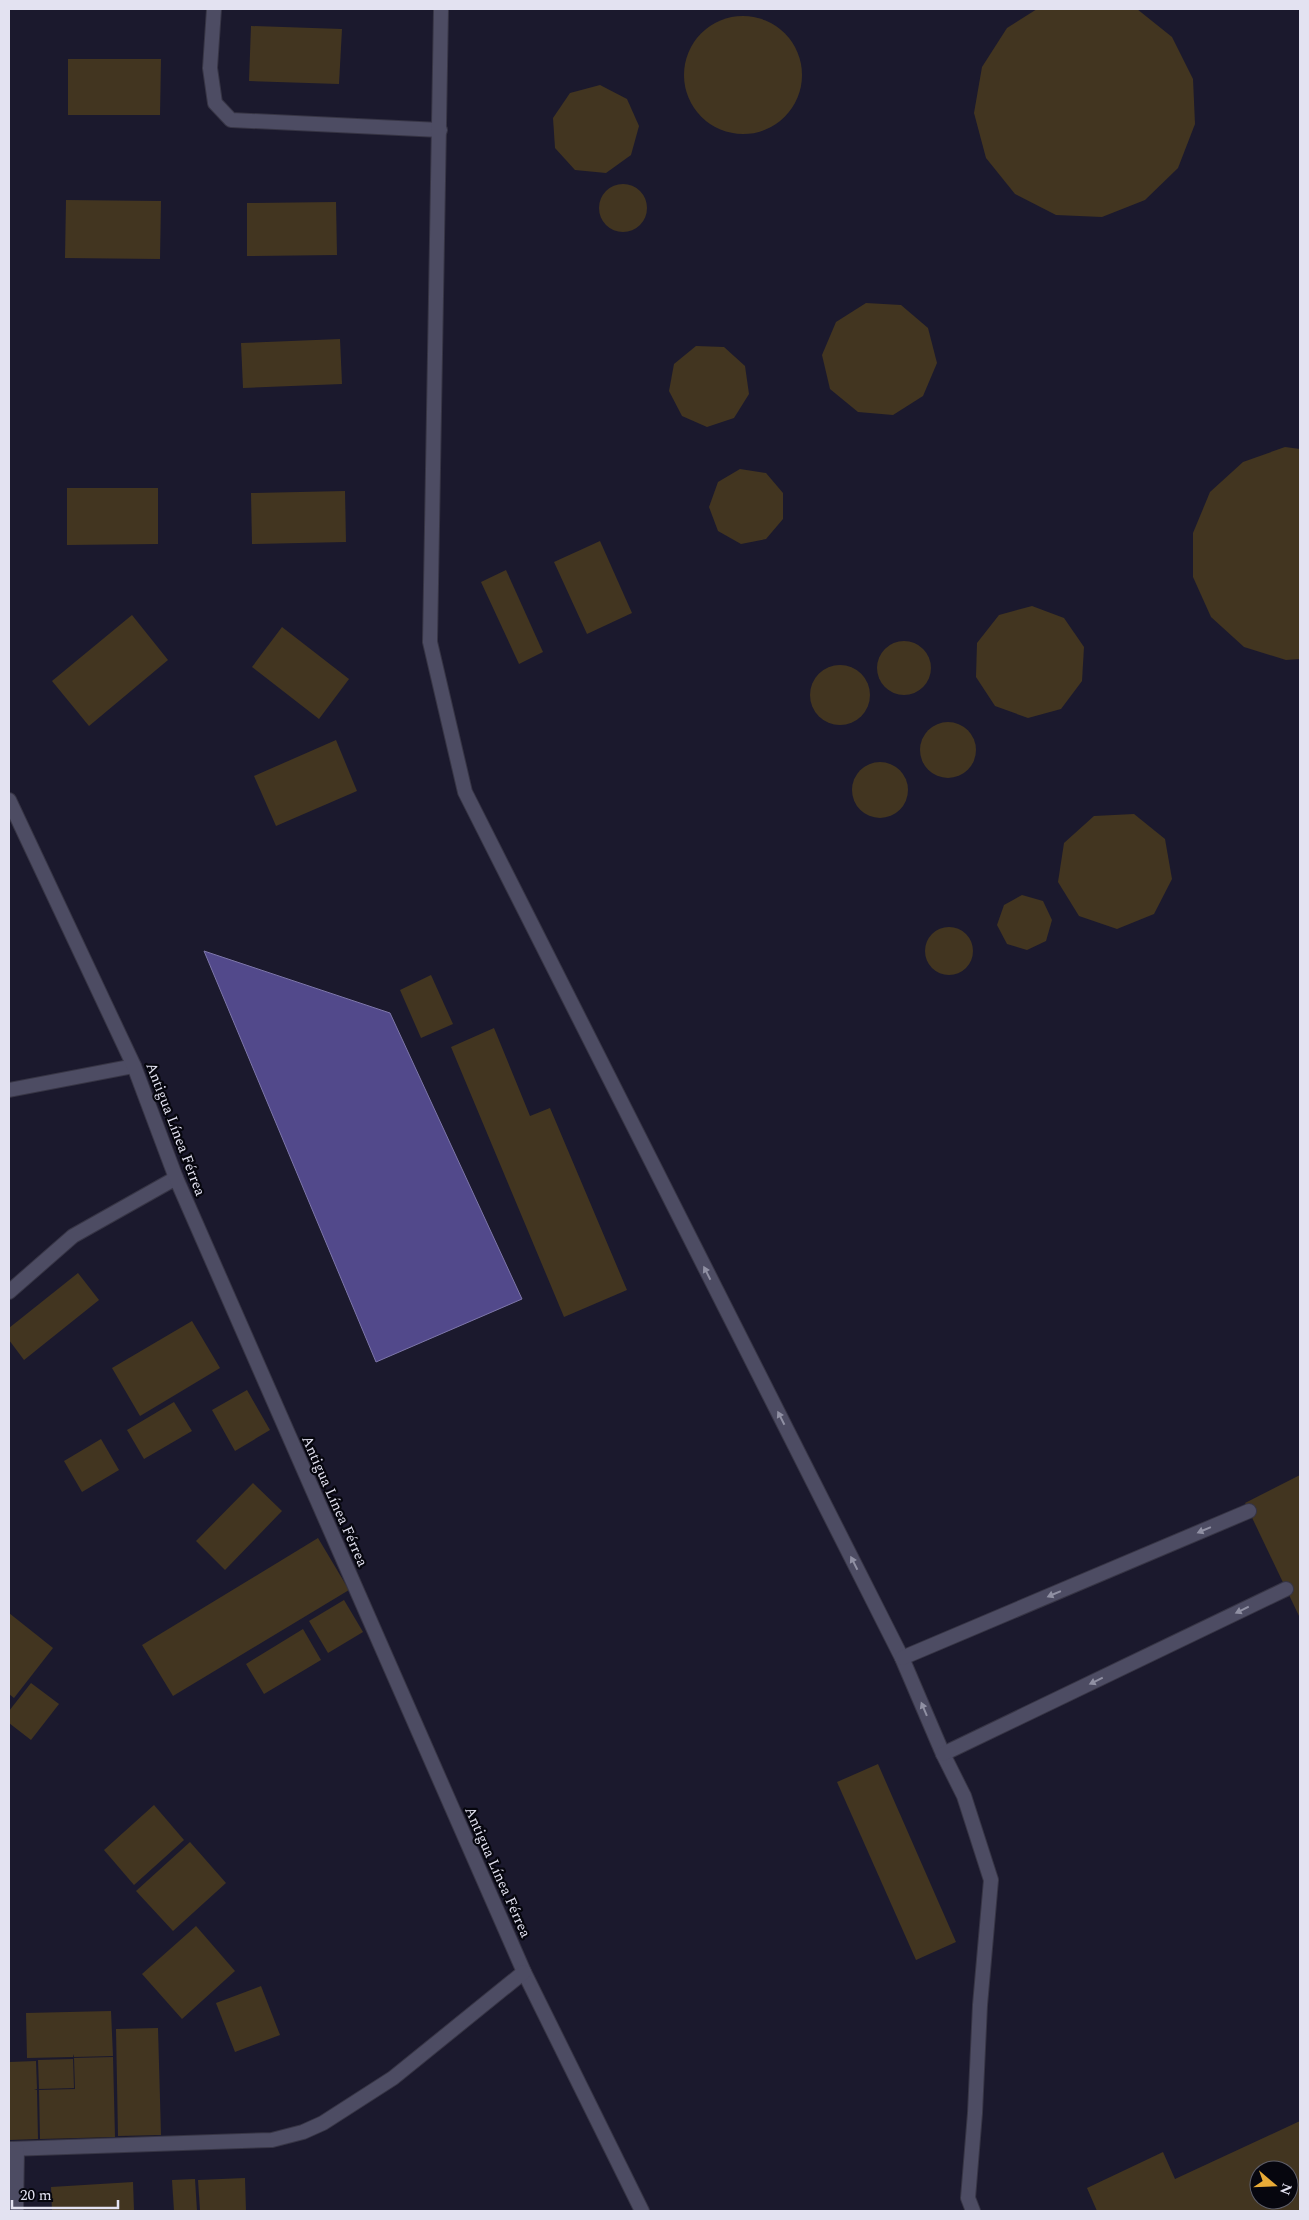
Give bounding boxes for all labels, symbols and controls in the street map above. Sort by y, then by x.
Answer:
street label: Antigua Línea Férrea [139,1059,212,1200]
one-way arrow [703,1265,711,1280]
one-way arrow [776,1411,784,1425]
street label: Antigua Línea Férrea [295,1432,374,1571]
one-way arrow [1197,1526,1211,1534]
one-way arrow [850,1556,858,1570]
one-way arrow [1047,1590,1061,1598]
one-way arrow [1235,1606,1249,1614]
one-way arrow [1089,1677,1103,1685]
one-way arrow [919,1702,927,1716]
street label: Antigua Línea Férrea [458,1803,537,1942]
north arrow [1249,2160,1299,2210]
scale bar [12,2178,119,2210]
text: N [1274,2180,1298,2198]
text: 20 m [20,2184,52,2207]

